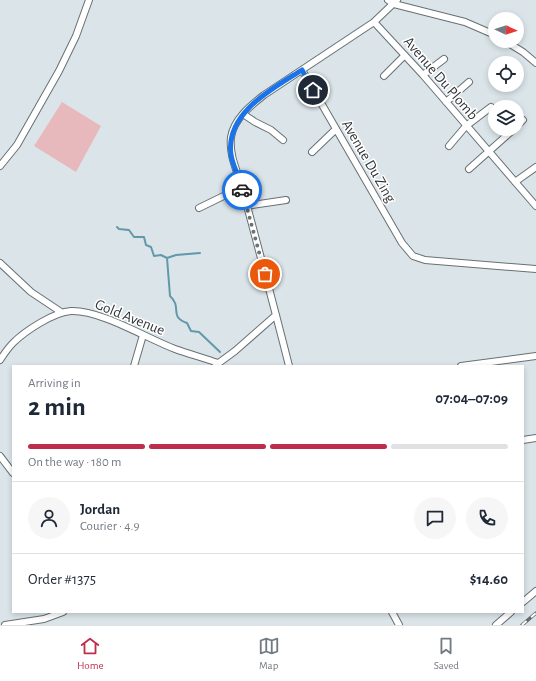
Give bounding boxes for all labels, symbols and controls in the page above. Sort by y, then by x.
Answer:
north arrow [488,12,524,48]
map controls [488,12,524,136]
street label: Avenue Du Plomb [401,34,481,123]
button: locate [488,56,524,92]
pin [296,73,330,107]
icon: home [302,79,324,101]
button: layers [488,100,524,136]
street label: Avenue Du Zing [339,117,399,206]
courier [222,170,262,210]
icon: car [231,179,253,201]
pin [248,257,282,291]
icon: bag [254,263,276,285]
street label: Gold Avenue [93,297,167,338]
text: Arriving in [28,377,81,390]
text: 07:04–07:09 [435,391,508,406]
text: 2 min [28,394,86,420]
text: On the way · 180 m [28,456,121,469]
button: person [28,497,70,539]
button: chat [414,497,456,539]
button: phone [466,497,508,539]
text: Jordan [80,502,120,517]
text: Courier · 4.9 [80,520,140,533]
text: Order #1375 [28,572,96,587]
text: $14.60 [470,572,508,587]
tab: Home [77,635,104,672]
tab: Map [258,635,280,672]
tab: Saved [434,635,459,672]

